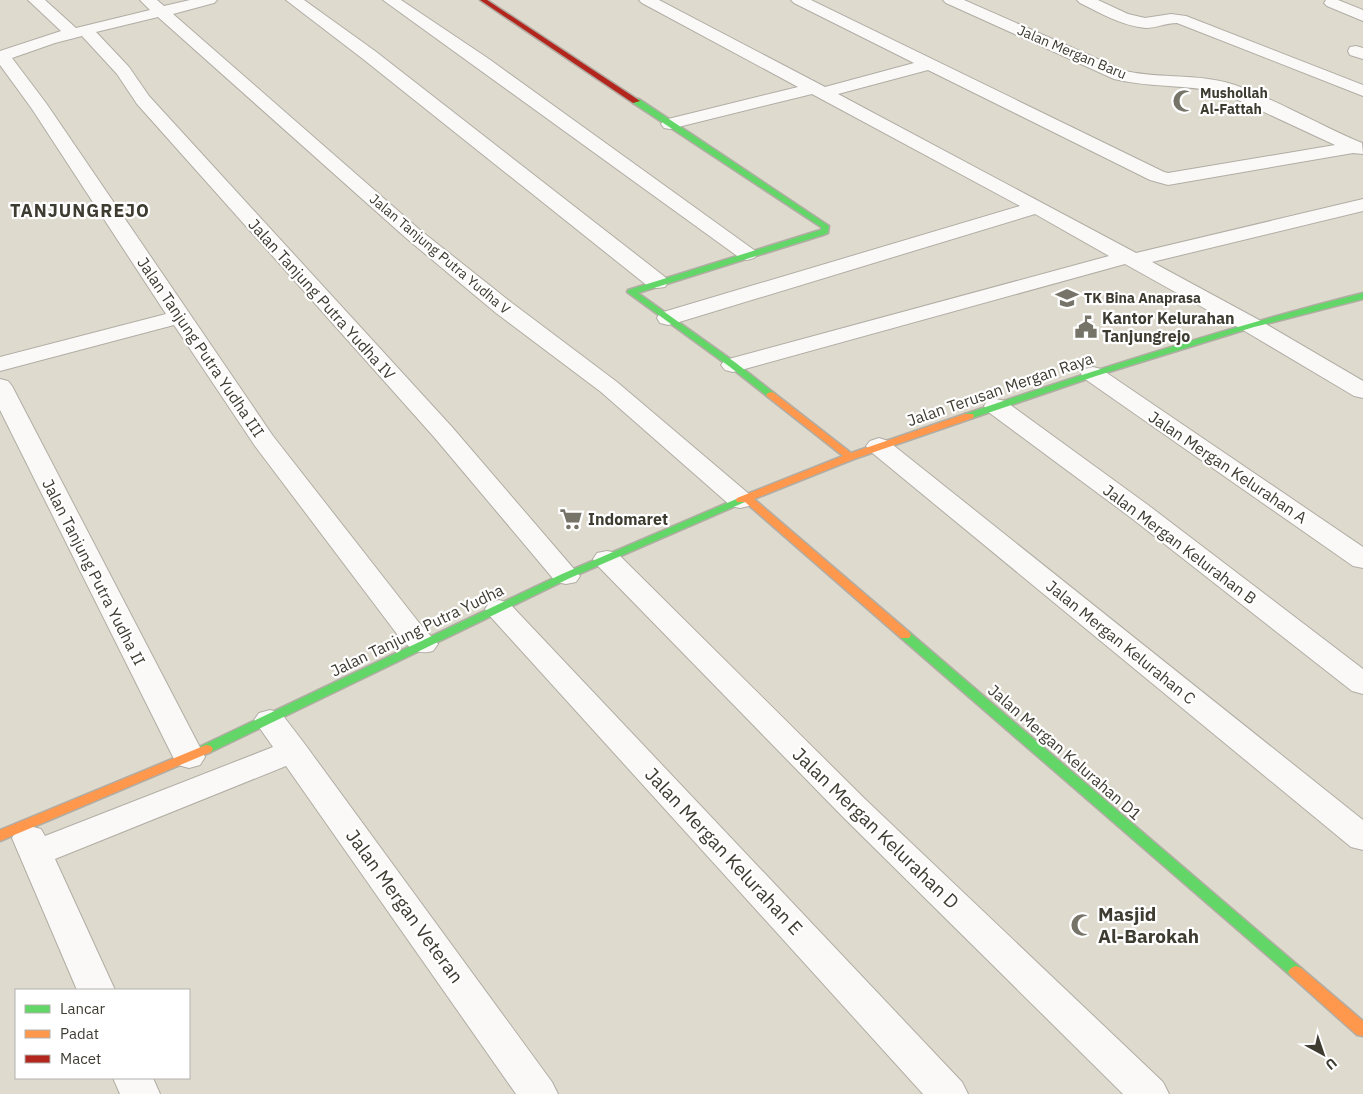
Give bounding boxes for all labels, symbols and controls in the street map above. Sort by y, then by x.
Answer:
street label: Jalan Mergan Baru [1015,21,1129,83]
place label: Mushollah Al-Fattah [1200,84,1268,118]
mosque icon: Mushollah Al-Fattah [1171,88,1197,114]
street label: Jalan Tanjung Putra Yudha V [366,190,514,318]
district label: TANJUNGREJO [10,199,150,222]
street label: Jalan Tanjung Putra Yudha IV [244,214,400,384]
street label: Jalan Tanjung Putra Yudha III [133,253,269,441]
school or university icon: TK Bina Anaprasa [1054,285,1080,311]
place label: TK Bina Anaprasa [1084,289,1201,307]
place label: Kantor Kelurahan Tanjungrejo [1102,308,1235,346]
public building icon: Kantor Kelurahan Tanjungrejo [1073,314,1099,340]
street label: Jalan Terusan Mergan Raya [904,348,1096,430]
street label: Jalan Mergan Kelurahan A [1145,407,1311,527]
street label: Jalan Tanjung Putra Yudha II [38,475,150,669]
street label: Jalan Mergan Kelurahan B [1099,480,1261,608]
supermarket icon: Indomaret [558,506,584,532]
place label: Indomaret [588,509,668,529]
street label: Jalan Mergan Kelurahan C [1042,576,1200,708]
street label: Jalan Tanjung Putra Yudha [327,579,507,681]
street label: Jalan Mergan Kelurahan D1 [984,680,1146,824]
street label: Jalan Mergan Kelurahan D [788,742,964,914]
street label: Jalan Mergan Kelurahan E [640,762,808,940]
street label: Jalan Mergan Veteran [341,824,469,988]
place label: Masjid Al-Barokah [1098,902,1199,948]
mosque icon: Masjid Al-Barokah [1069,912,1095,938]
legend [15,989,190,1079]
text: Lancar [60,999,106,1018]
text: Padat [60,1024,99,1043]
north arrow [1298,1029,1348,1079]
text: Macet [60,1049,101,1068]
text: U [1322,1054,1341,1074]

